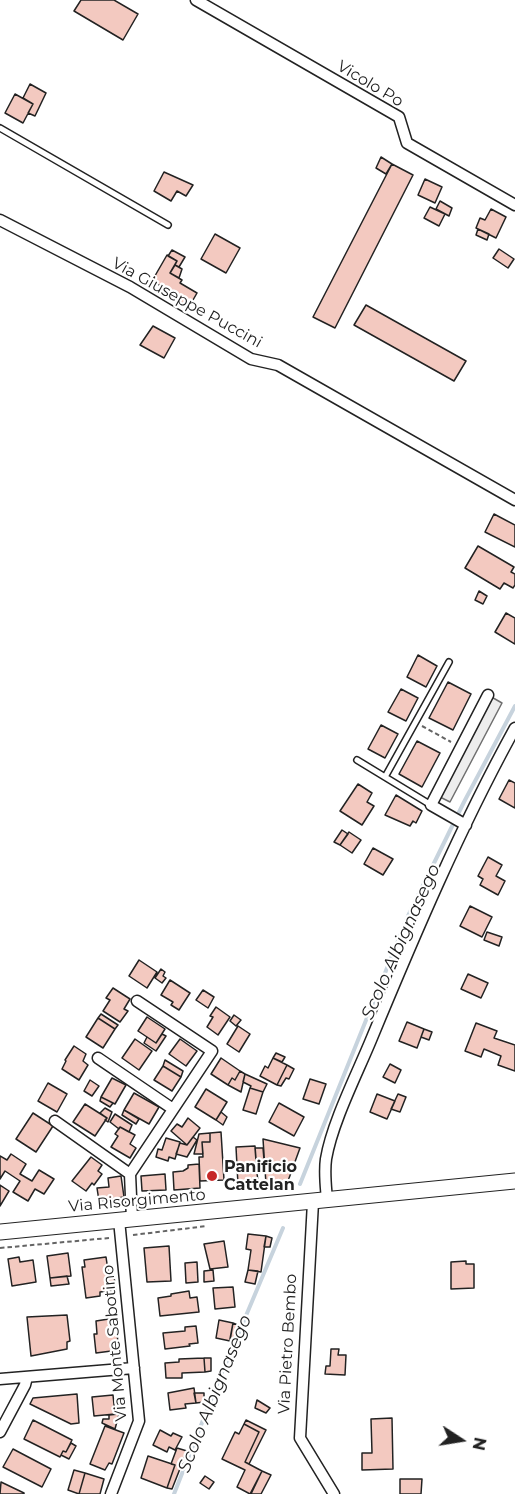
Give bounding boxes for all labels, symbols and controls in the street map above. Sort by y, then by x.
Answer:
street label: Vicolo Po [333,57,407,111]
street label: Via Giuseppe Puccini [109,254,265,352]
water label: Scolo Albignasego [357,861,445,1023]
place label: Panificio Cattelan [224,1157,297,1195]
marker: Panificio Cattelan [205,1169,219,1183]
street label: Via Risorgimento [68,1185,206,1217]
street label: Via Monte Sabotino [99,1264,131,1422]
street label: Via Pietro Bembo [275,1273,301,1415]
water label: Scolo Albignasego [174,1312,256,1476]
north arrow [431,1410,491,1470]
text: N [468,1436,490,1452]

